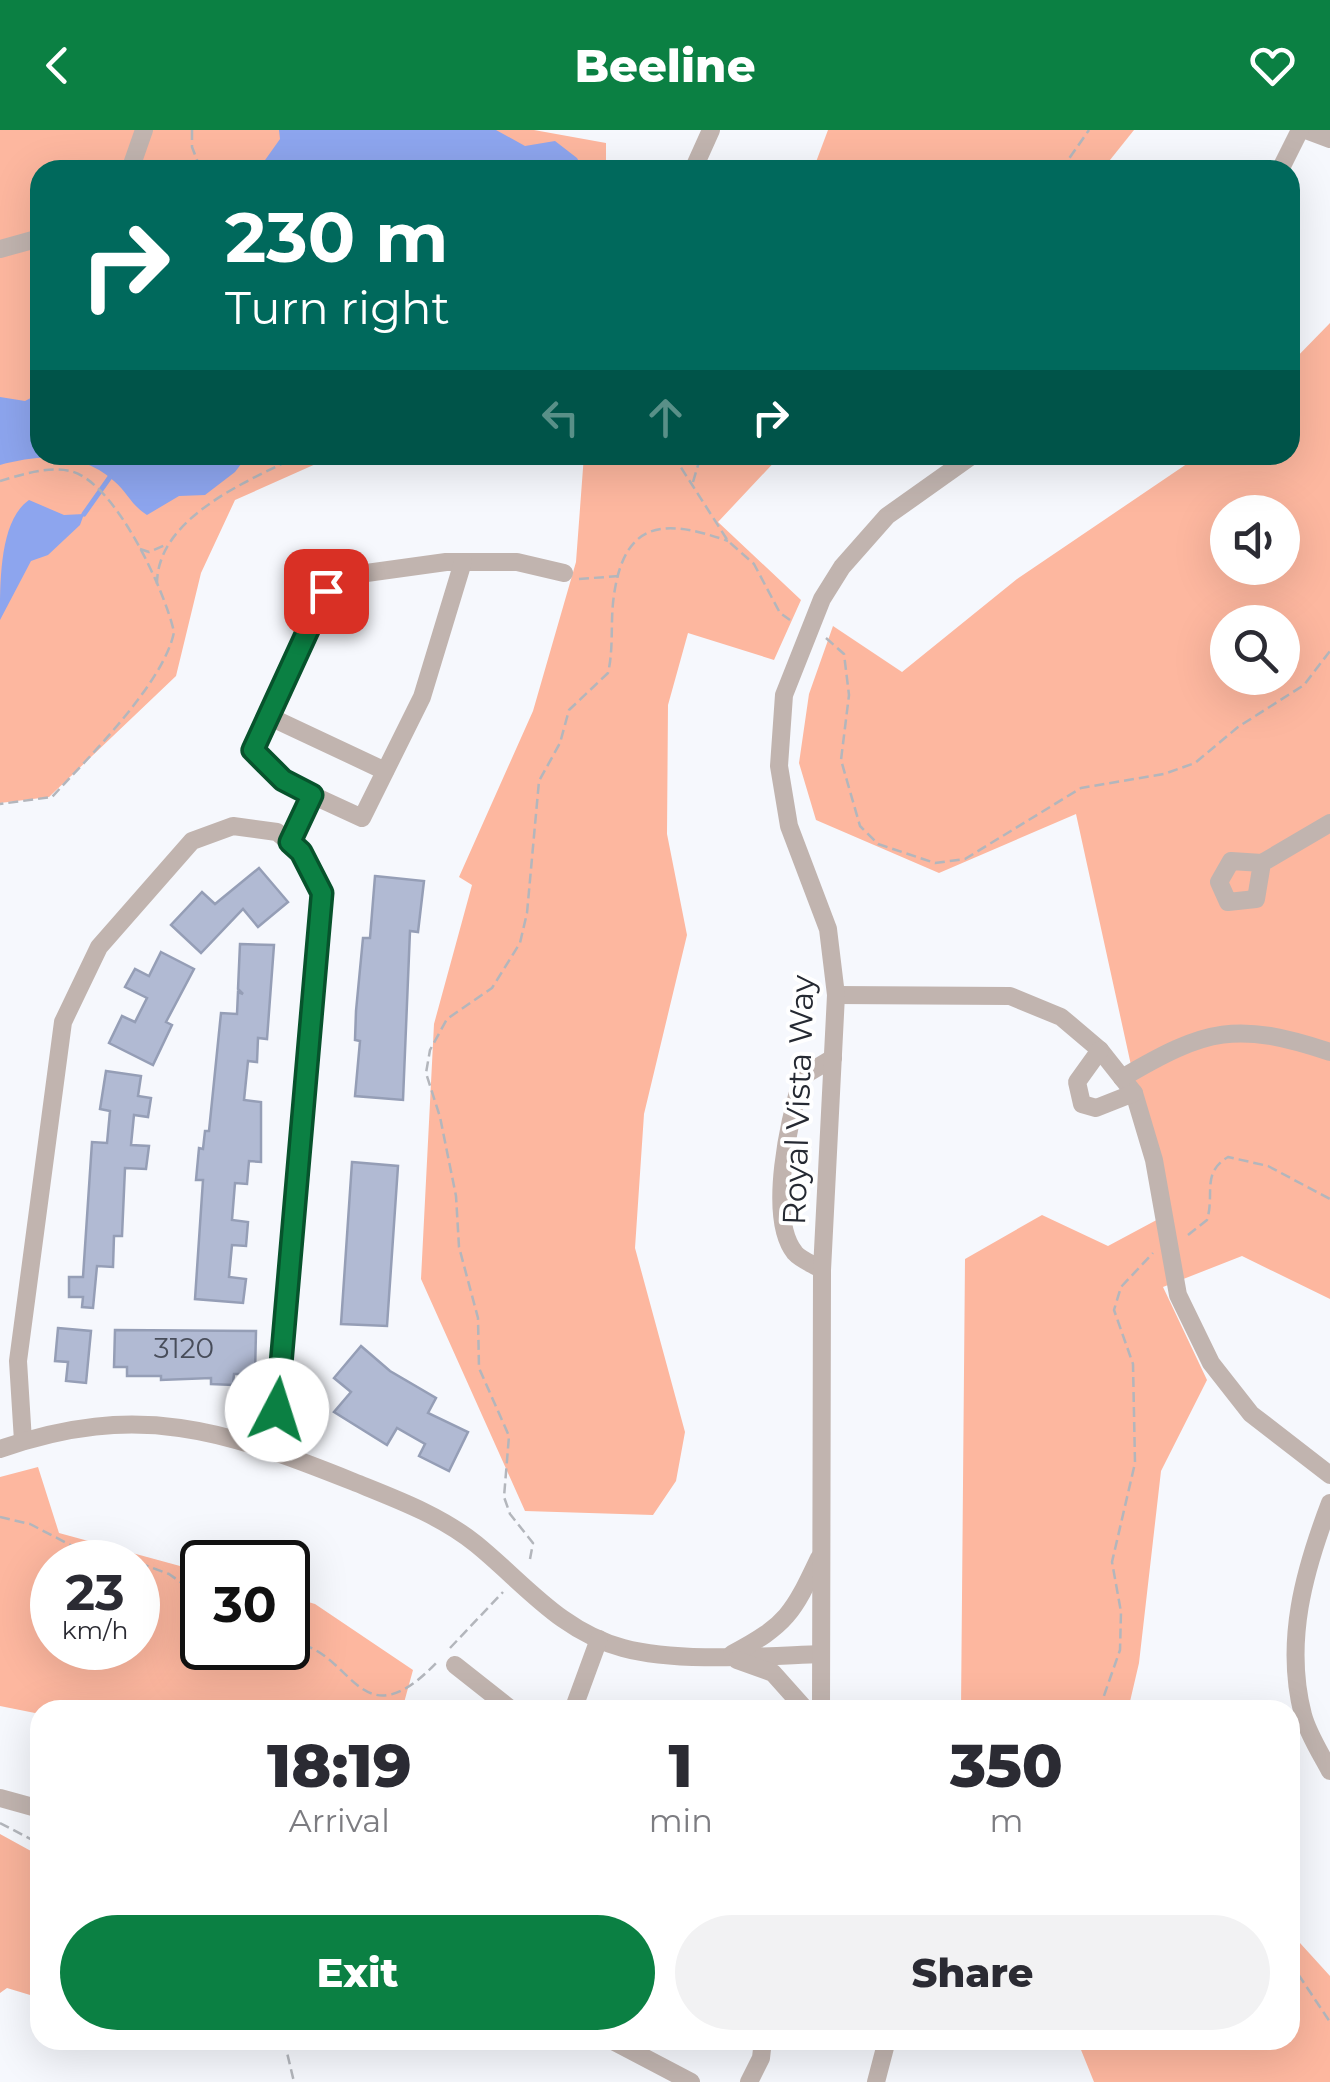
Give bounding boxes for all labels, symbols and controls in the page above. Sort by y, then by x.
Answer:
icon: back [30,38,85,93]
text: Beeline [574,38,756,93]
icon: heart [1245,38,1300,93]
text: 230 m [225,194,449,280]
icon: right [60,200,190,330]
text: Turn right [225,280,450,335]
icon: left [533,390,588,445]
icon: ahead [638,390,693,445]
icon: right [743,390,798,445]
map controls [1210,495,1300,695]
button: sound [1210,495,1300,585]
pin [284,549,369,634]
icon: arrive [299,564,354,619]
button: search [1210,605,1300,695]
street label: Royal Vista Way [774,974,822,1226]
house number: 3120 [154,1331,214,1365]
position arrow [225,1358,329,1462]
speed limit sign: 30 [180,1540,310,1670]
text: 23 [65,1562,125,1623]
text: km/h [62,1615,128,1645]
text: 18:19 [267,1729,412,1802]
text: 1 [669,1729,693,1802]
text: 350 [950,1729,1063,1802]
text: Arrival [289,1801,390,1840]
text: min [649,1801,713,1840]
text: m [989,1801,1023,1840]
button: Exit [60,1915,655,2030]
button: Share [675,1915,1270,2030]

